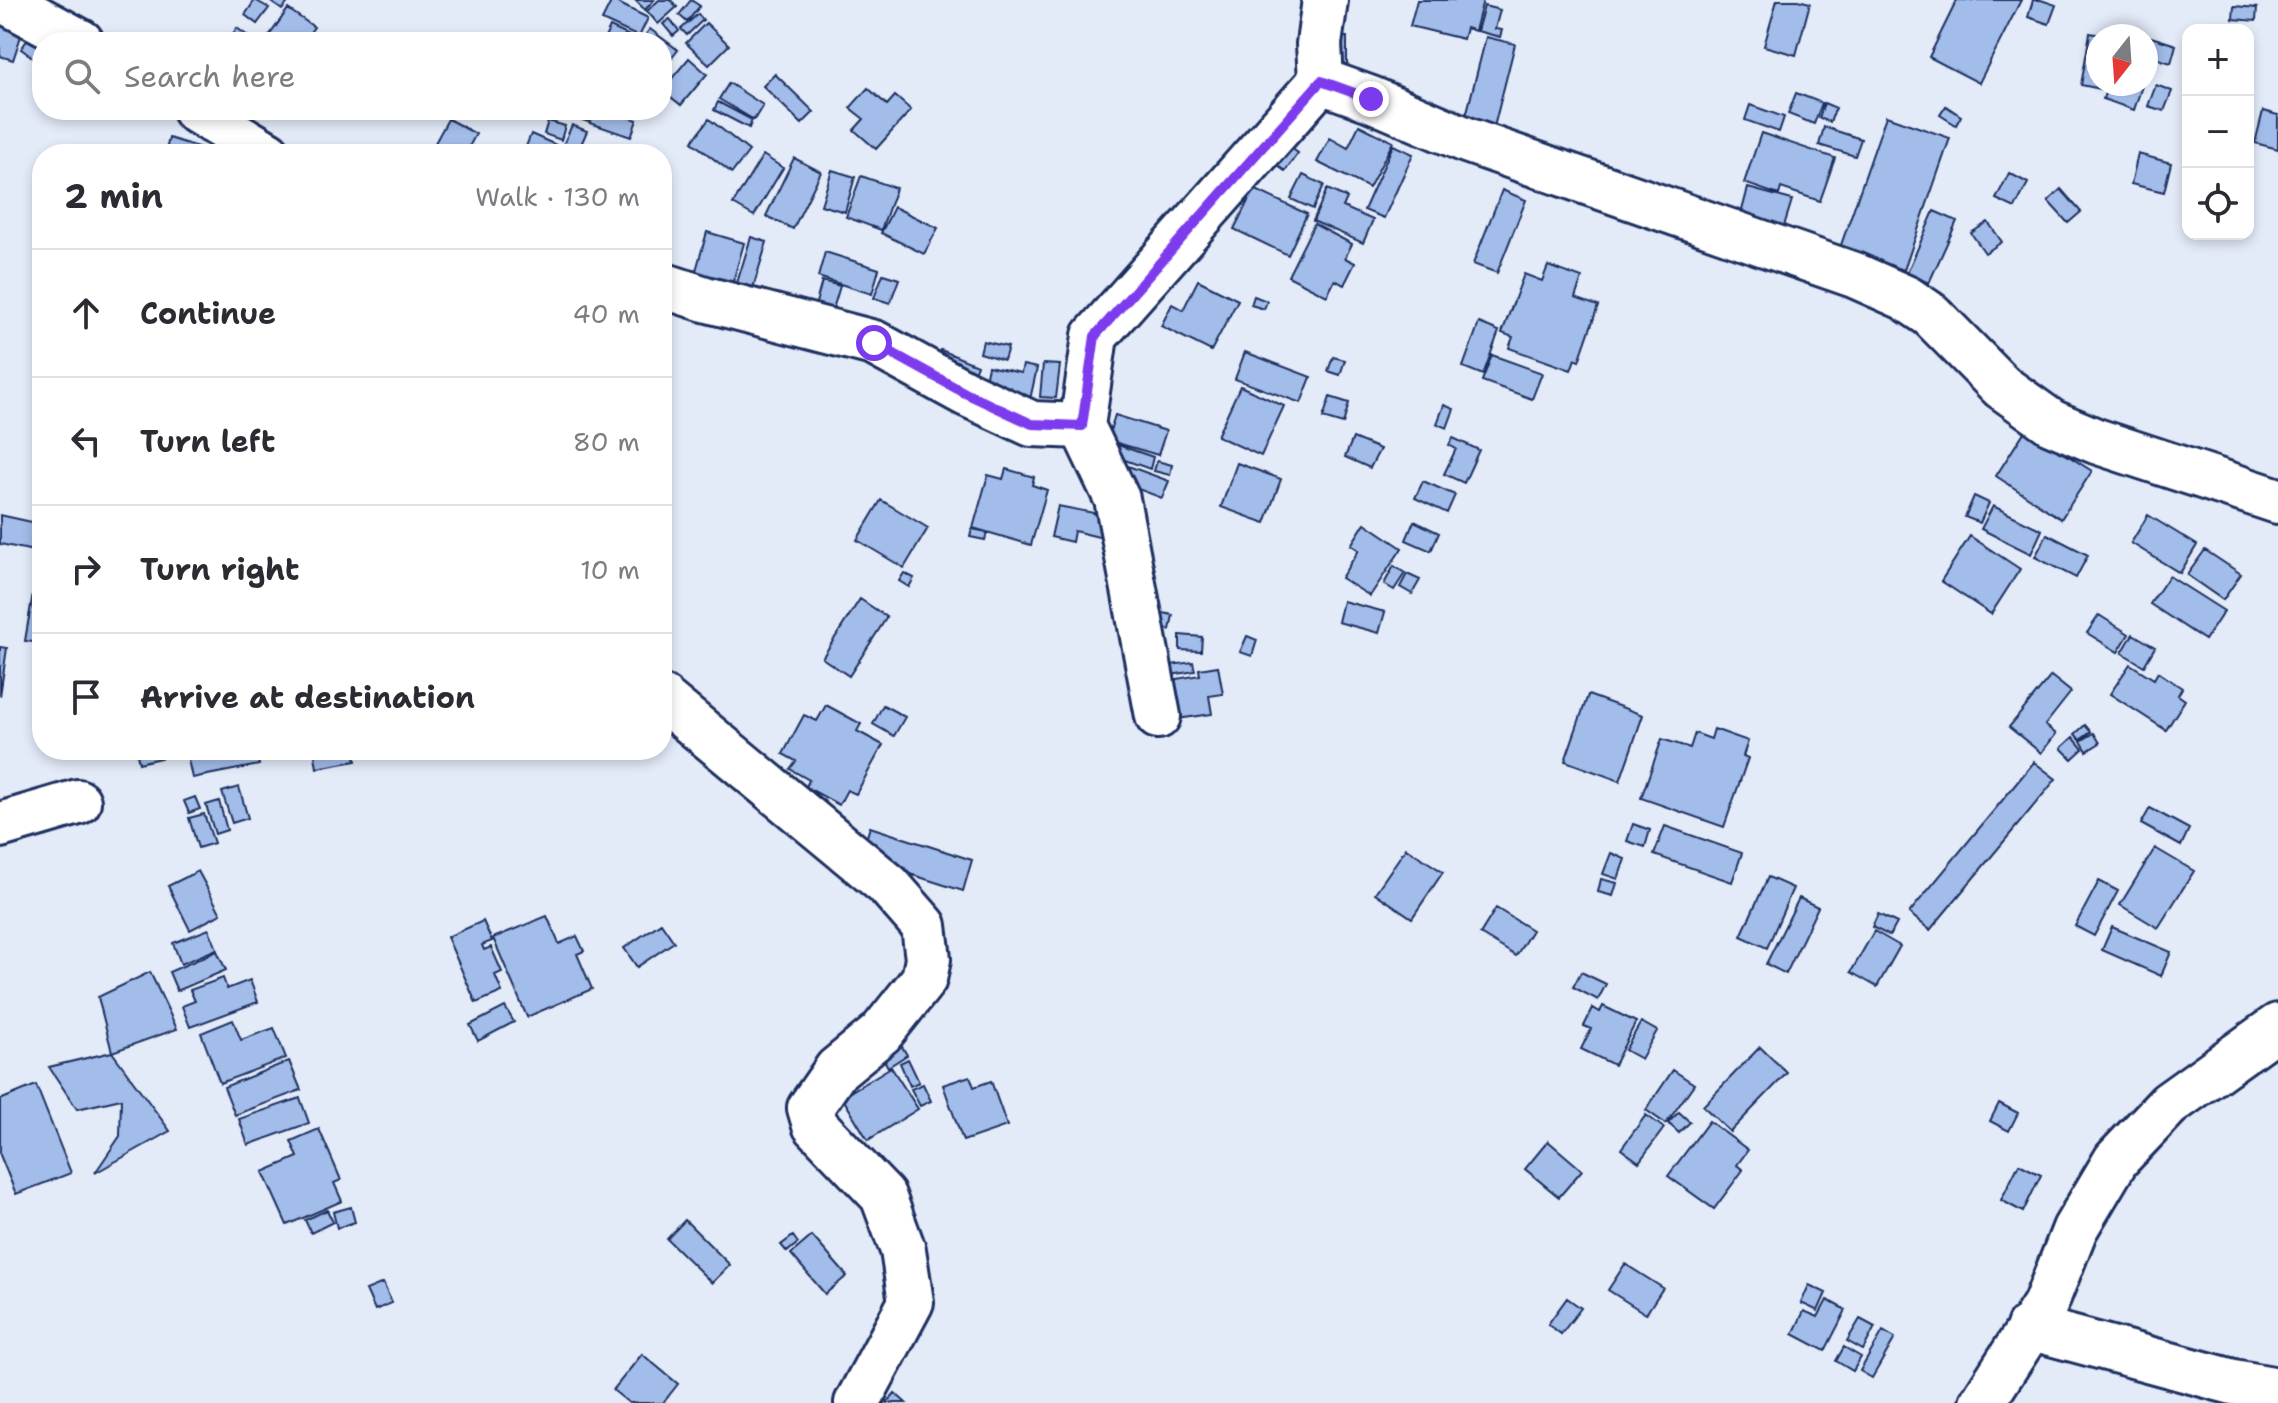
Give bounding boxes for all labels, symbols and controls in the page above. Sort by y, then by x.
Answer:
north arrow [2086,24,2158,96]
map controls [2182,24,2254,240]
button: + [2182,24,2254,96]
search box [32,32,672,120]
icon: search [60,54,104,98]
text: Search here [124,56,295,97]
route end [1353,81,1389,117]
button: − [2182,96,2254,168]
button: locate [2182,168,2254,240]
text: 2 min [64,173,163,219]
text: Walk · 130 m [475,179,640,214]
icon: ahead [64,291,108,335]
text: Continue [140,293,276,334]
text: 40 m [573,296,640,331]
route start [856,325,892,361]
icon: left [64,419,108,463]
text: Turn left [140,421,275,462]
text: 80 m [573,424,640,459]
icon: right [64,547,108,591]
text: Turn right [140,549,299,590]
text: 10 m [580,552,640,587]
icon: arrive [64,675,108,719]
text: Arrive at destination [140,677,475,718]

